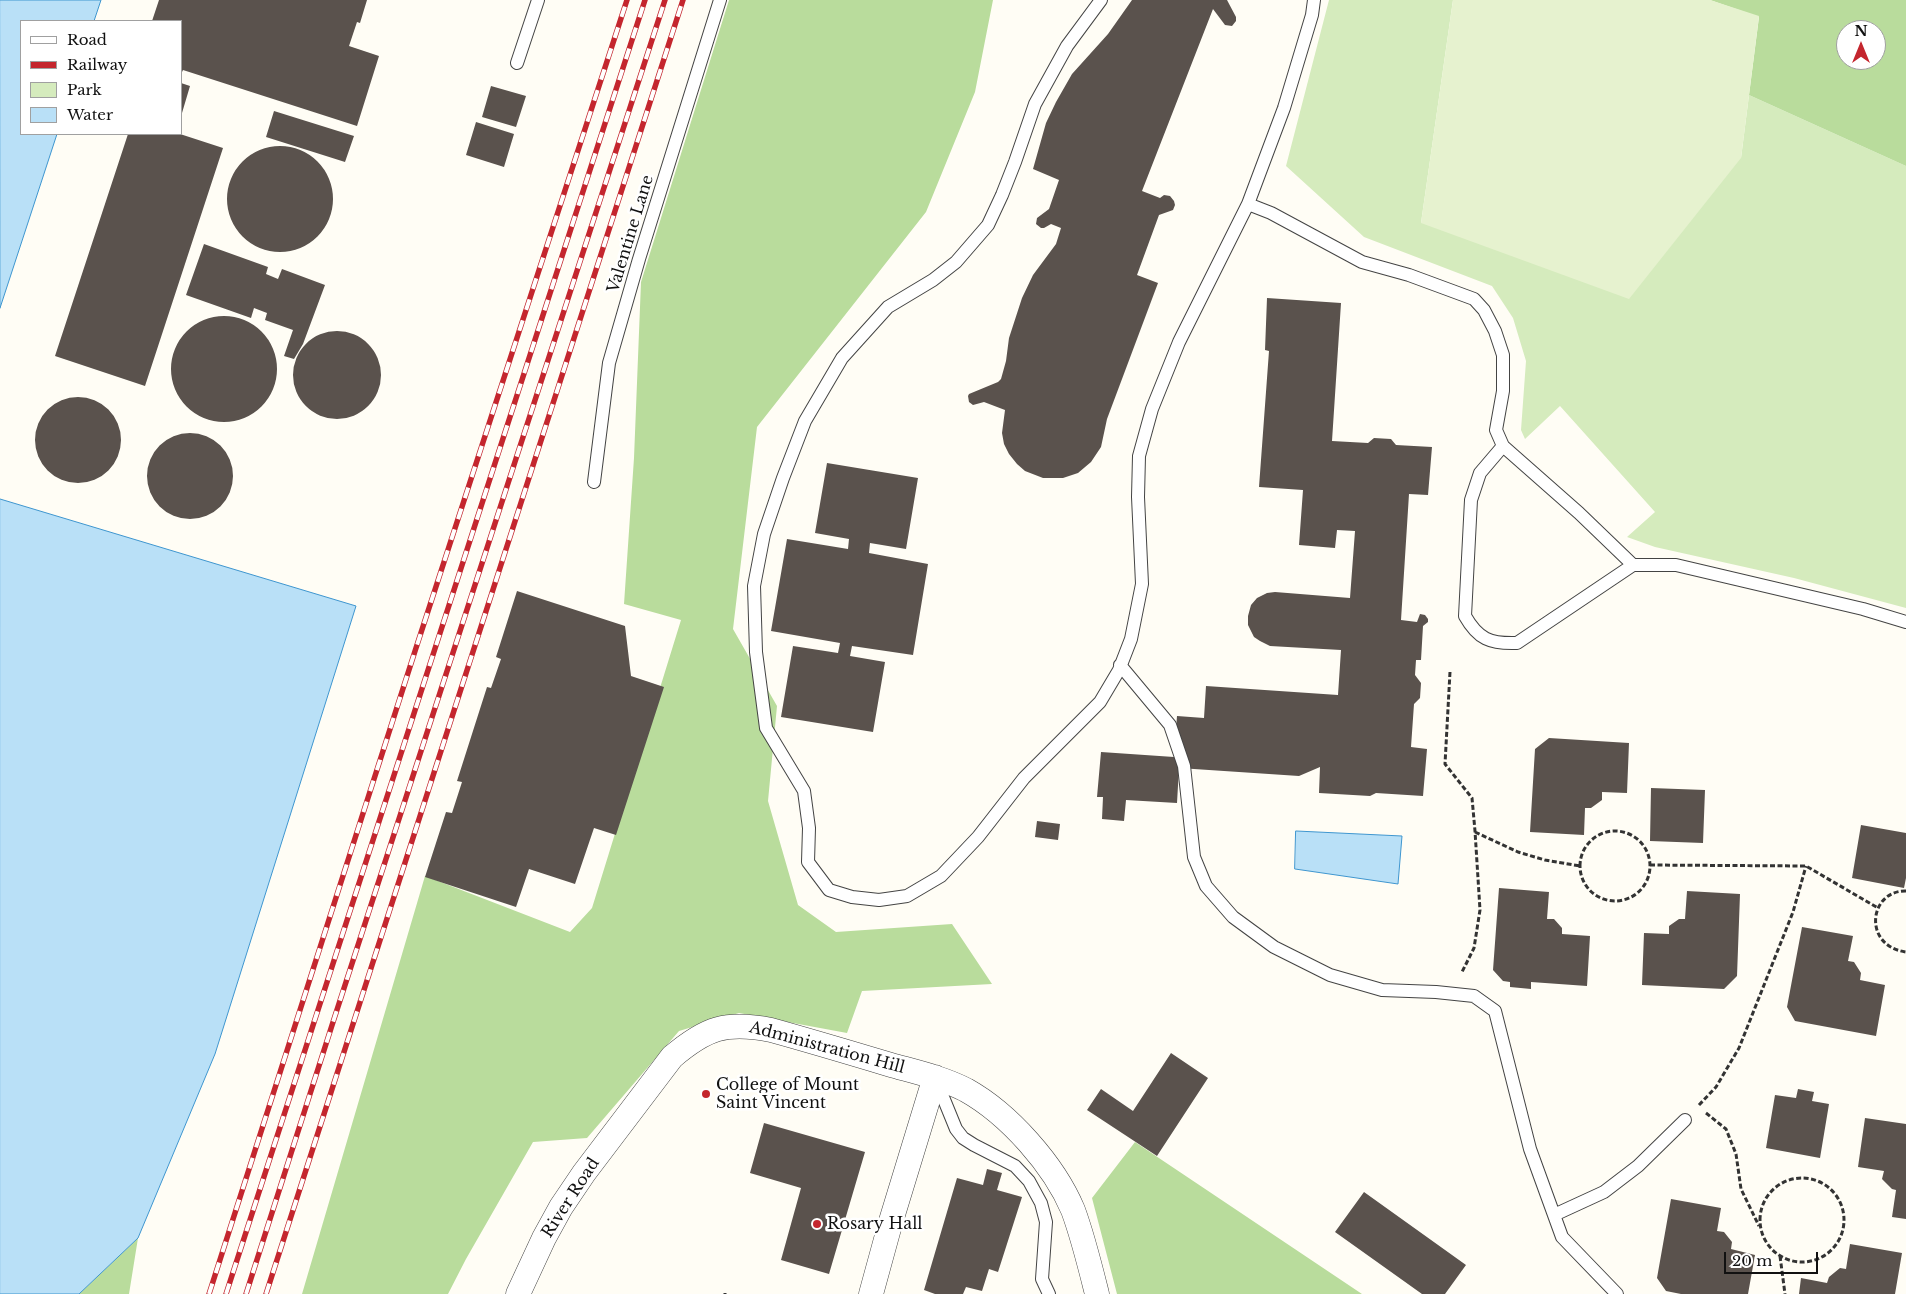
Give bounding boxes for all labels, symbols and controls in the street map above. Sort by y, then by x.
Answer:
legend [20,20,182,135]
north arrow [1836,20,1886,70]
text: N [1854,22,1868,40]
text: Road [67,30,107,49]
text: Railway [67,55,127,74]
text: Park [67,80,102,99]
text: Water [67,105,113,124]
street label: Valentine Lane [604,173,658,295]
street label: Administration Hill [747,1018,907,1078]
place label: College of Mount Saint Vincent [716,1075,859,1113]
marker: College of Mount Saint Vincent [700,1088,712,1100]
street label: River Road [538,1154,604,1242]
place label: Rosary Hall [827,1214,923,1234]
marker: Rosary Hall [811,1218,823,1230]
scale bar [1726,1242,1820,1274]
text: 20 m [1732,1251,1772,1270]

